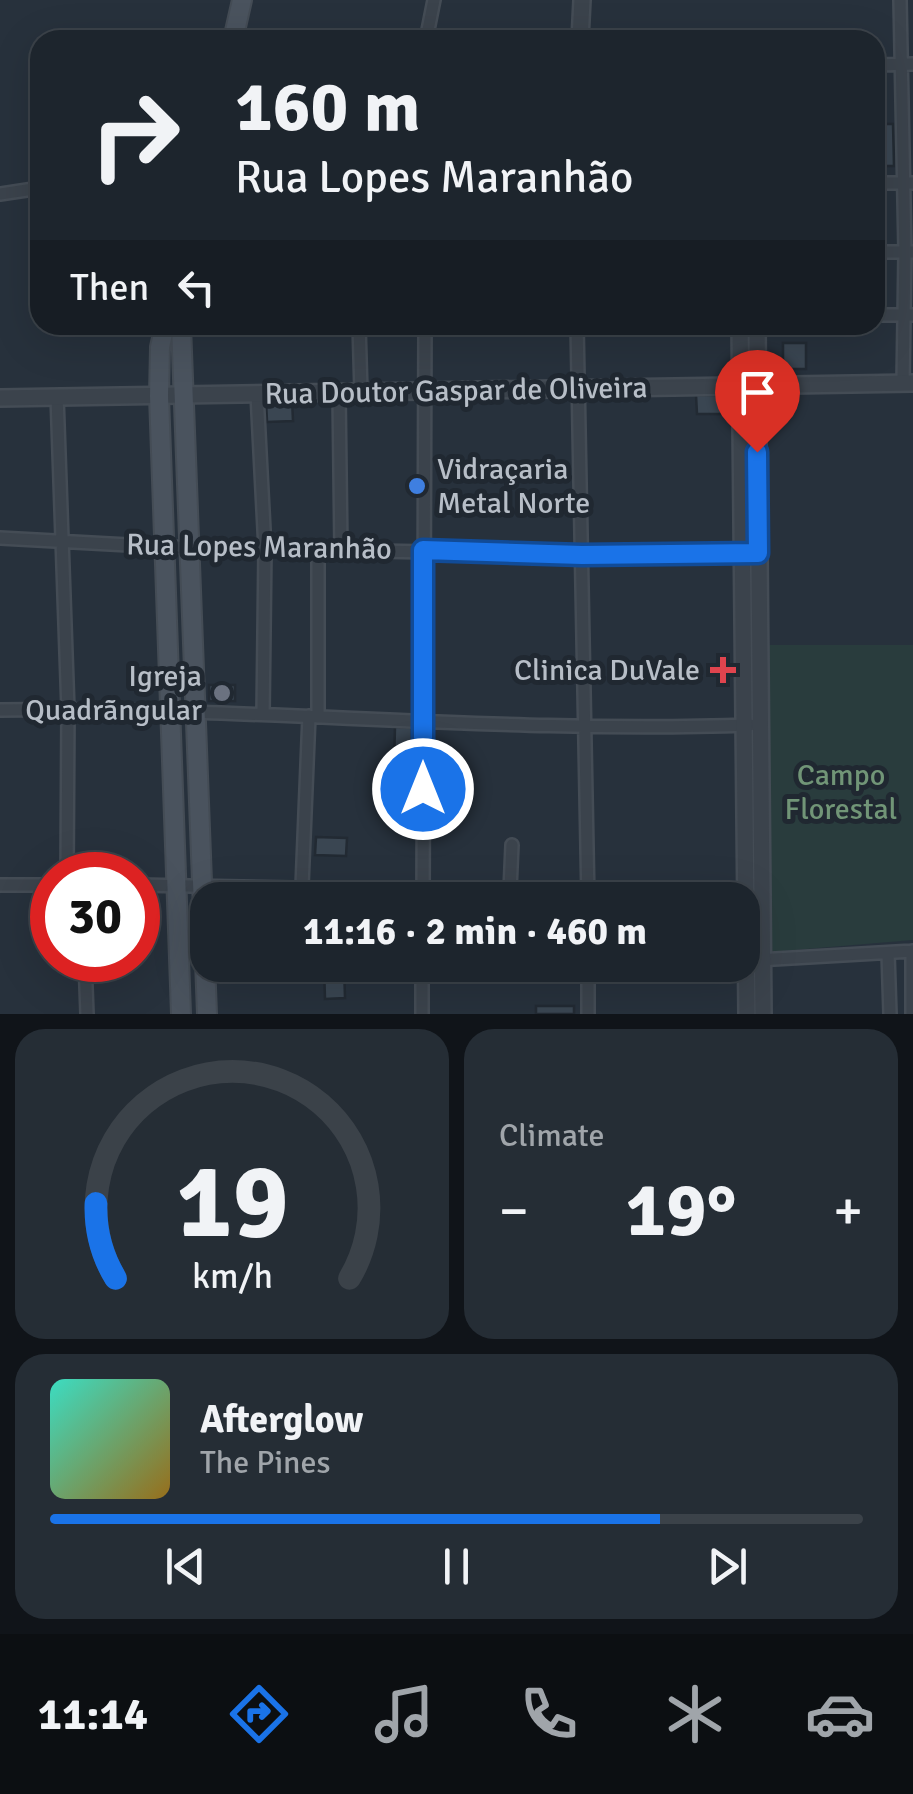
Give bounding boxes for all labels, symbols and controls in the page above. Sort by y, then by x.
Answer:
text: 160 m [235,64,420,150]
icon: right [70,70,200,200]
text: Rua Lopes Maranhão [235,150,633,205]
icon: left [169,260,224,315]
text: Then [70,264,149,311]
pin [715,350,800,453]
icon: arrive [730,365,785,420]
street label: Rua Doutor Gaspar de Oliveira [264,369,648,413]
place label: Vidraçaria Metal Norte [437,451,590,522]
marker: Vidraçaria Metal Norte [406,475,428,497]
street label: Rua Lopes Maranhão [126,526,392,568]
place label: Clinica DuVale [514,652,700,689]
marker: Clinica DuVale [710,657,736,683]
place label: Igreja Quadrãngular [25,658,202,729]
marker: Igreja Quadrãngular [211,682,233,704]
position arrow [371,737,475,841]
park label: Campo Florestal [785,757,897,828]
speed limit sign: 30 [30,852,160,982]
text: 11:16 · 2 min · 460 m [303,908,647,955]
text: Climate [499,1116,605,1155]
text: 19 [176,1138,288,1266]
text: 19° [626,1164,737,1257]
text: − [499,1177,529,1245]
text: + [833,1177,863,1245]
text: km/h [192,1254,272,1298]
text: Afterglow [200,1396,363,1443]
text: The Pines [200,1443,331,1482]
icon: previous [158,1539,213,1594]
icon: pause [429,1539,484,1594]
icon: next [700,1539,755,1594]
icon: directions [224,1679,294,1749]
icon: music [369,1679,439,1749]
icon: phone [514,1679,584,1749]
icon: climate [660,1679,730,1749]
icon: car [805,1679,875,1749]
text: 11:14 [38,1687,148,1742]

